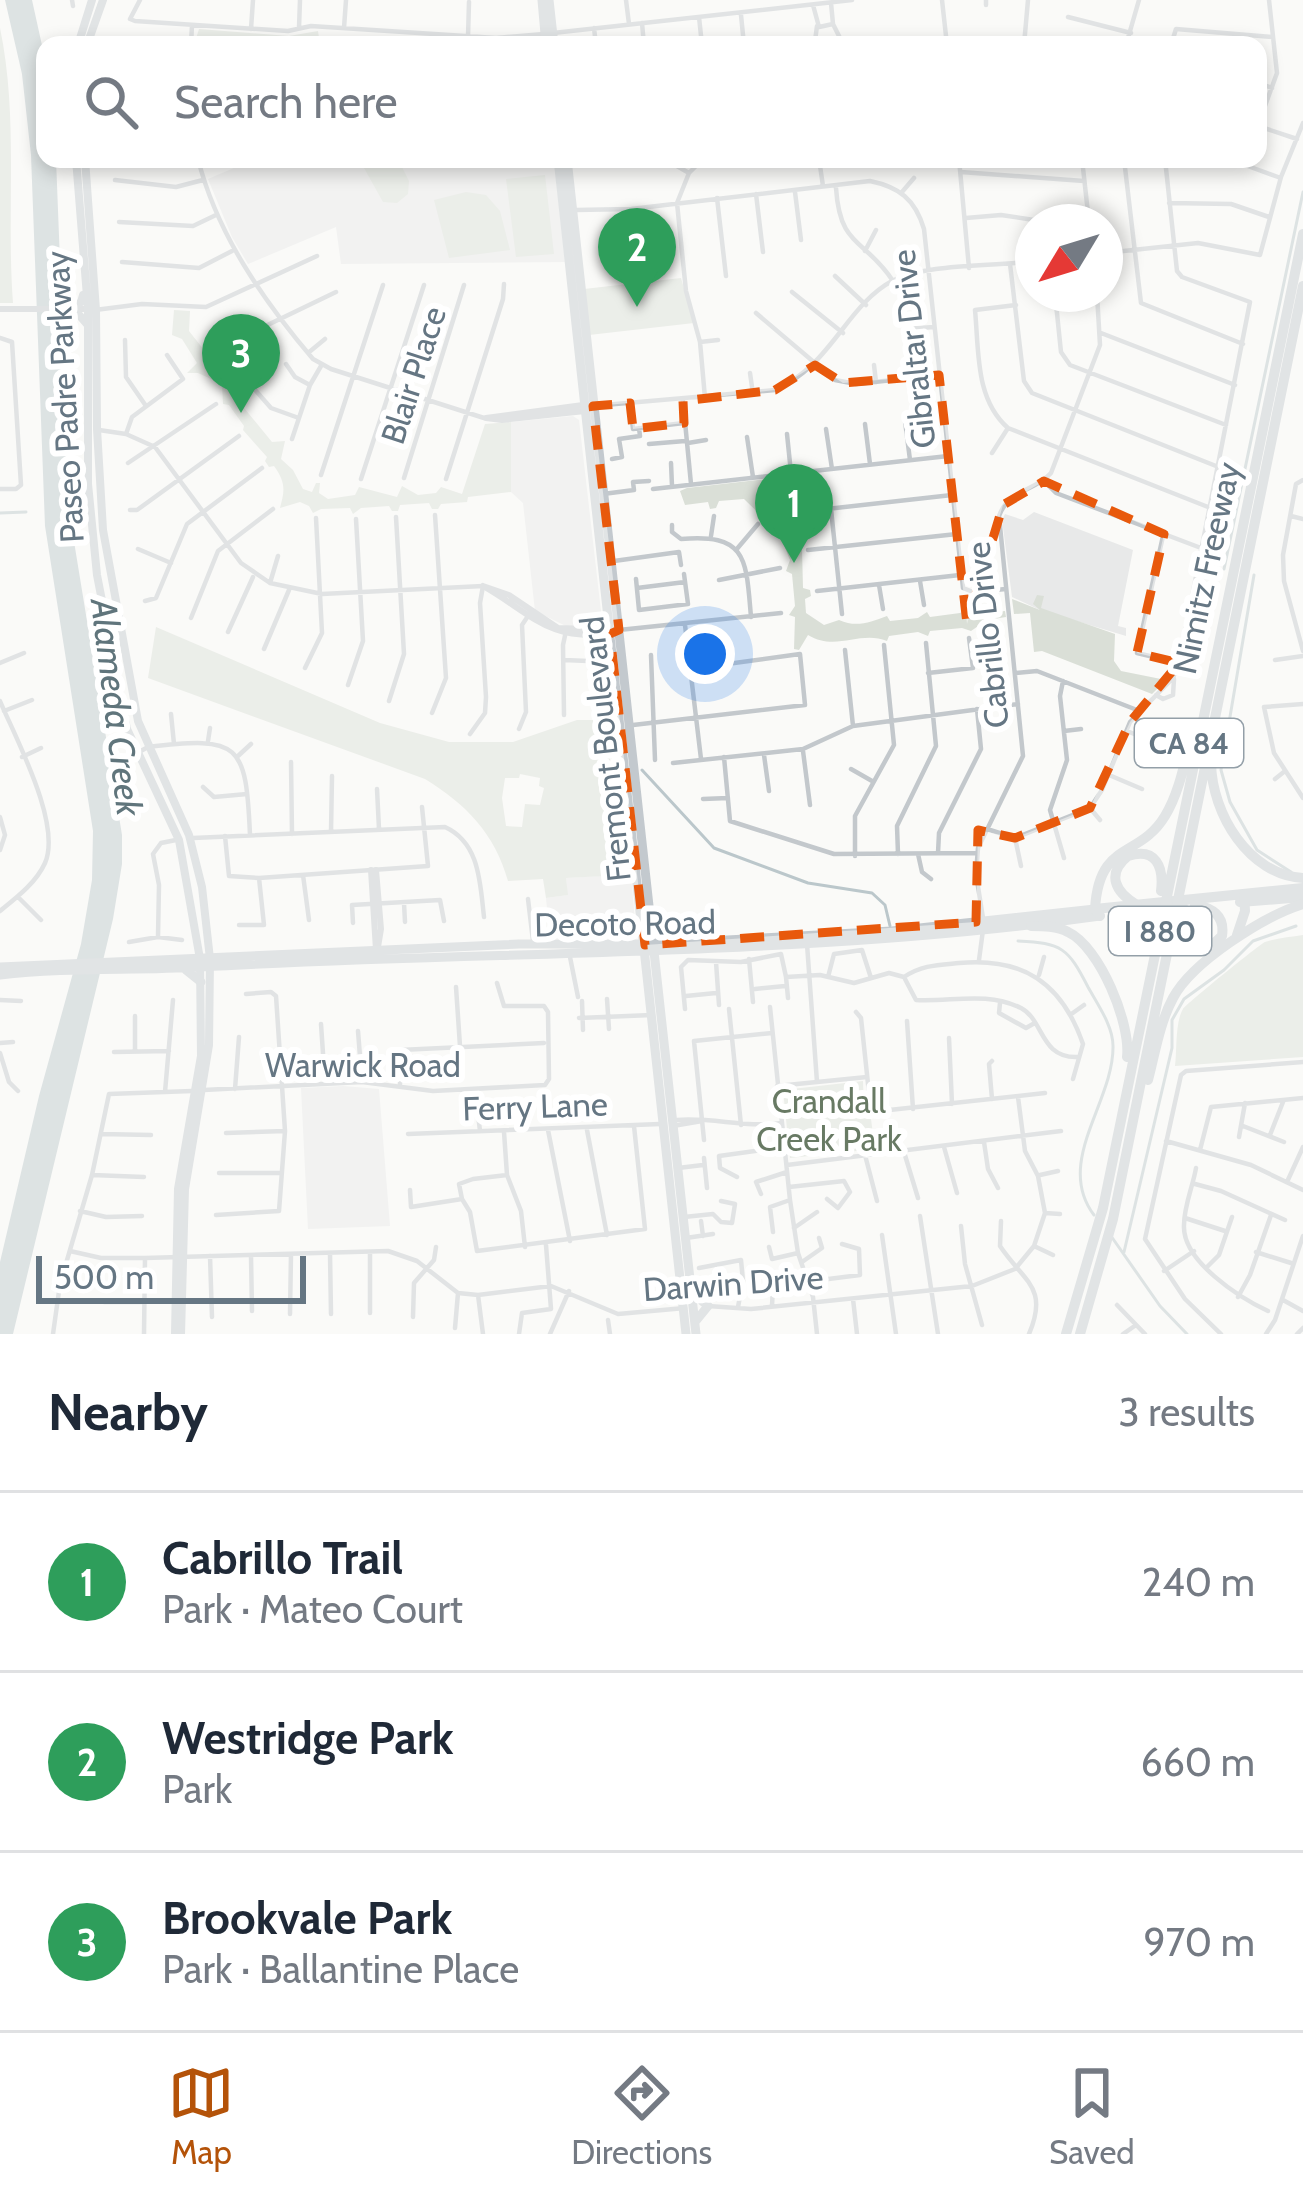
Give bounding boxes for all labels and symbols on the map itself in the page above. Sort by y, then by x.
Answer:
north arrow [1015,204,1123,312]
pin: 2 [598,208,676,307]
street label: Gibraltar Drive [883,248,943,450]
street label: Paseo Padre Parkway [36,250,92,544]
street label: Blair Place [372,301,454,449]
pin: 3 [202,314,280,413]
street label: Nimitz Freeway [1164,458,1248,677]
pin: 1 [755,464,833,563]
street label: Cabrillo Drive [957,540,1017,730]
water label: Alameda Creek [82,594,152,820]
street label: Fremont Boulevard [571,615,639,883]
your location [675,624,735,684]
road number: CA 84 [1135,719,1243,767]
street label: Decoto Road [534,901,716,945]
road number: I 880 [1109,907,1211,955]
street label: Warwick Road [265,1045,461,1085]
park label: Crandall Creek Park [756,1081,902,1159]
street label: Ferry Lane [462,1083,608,1129]
scale bar [36,1250,306,1303]
street label: Darwin Drive [641,1257,825,1309]

